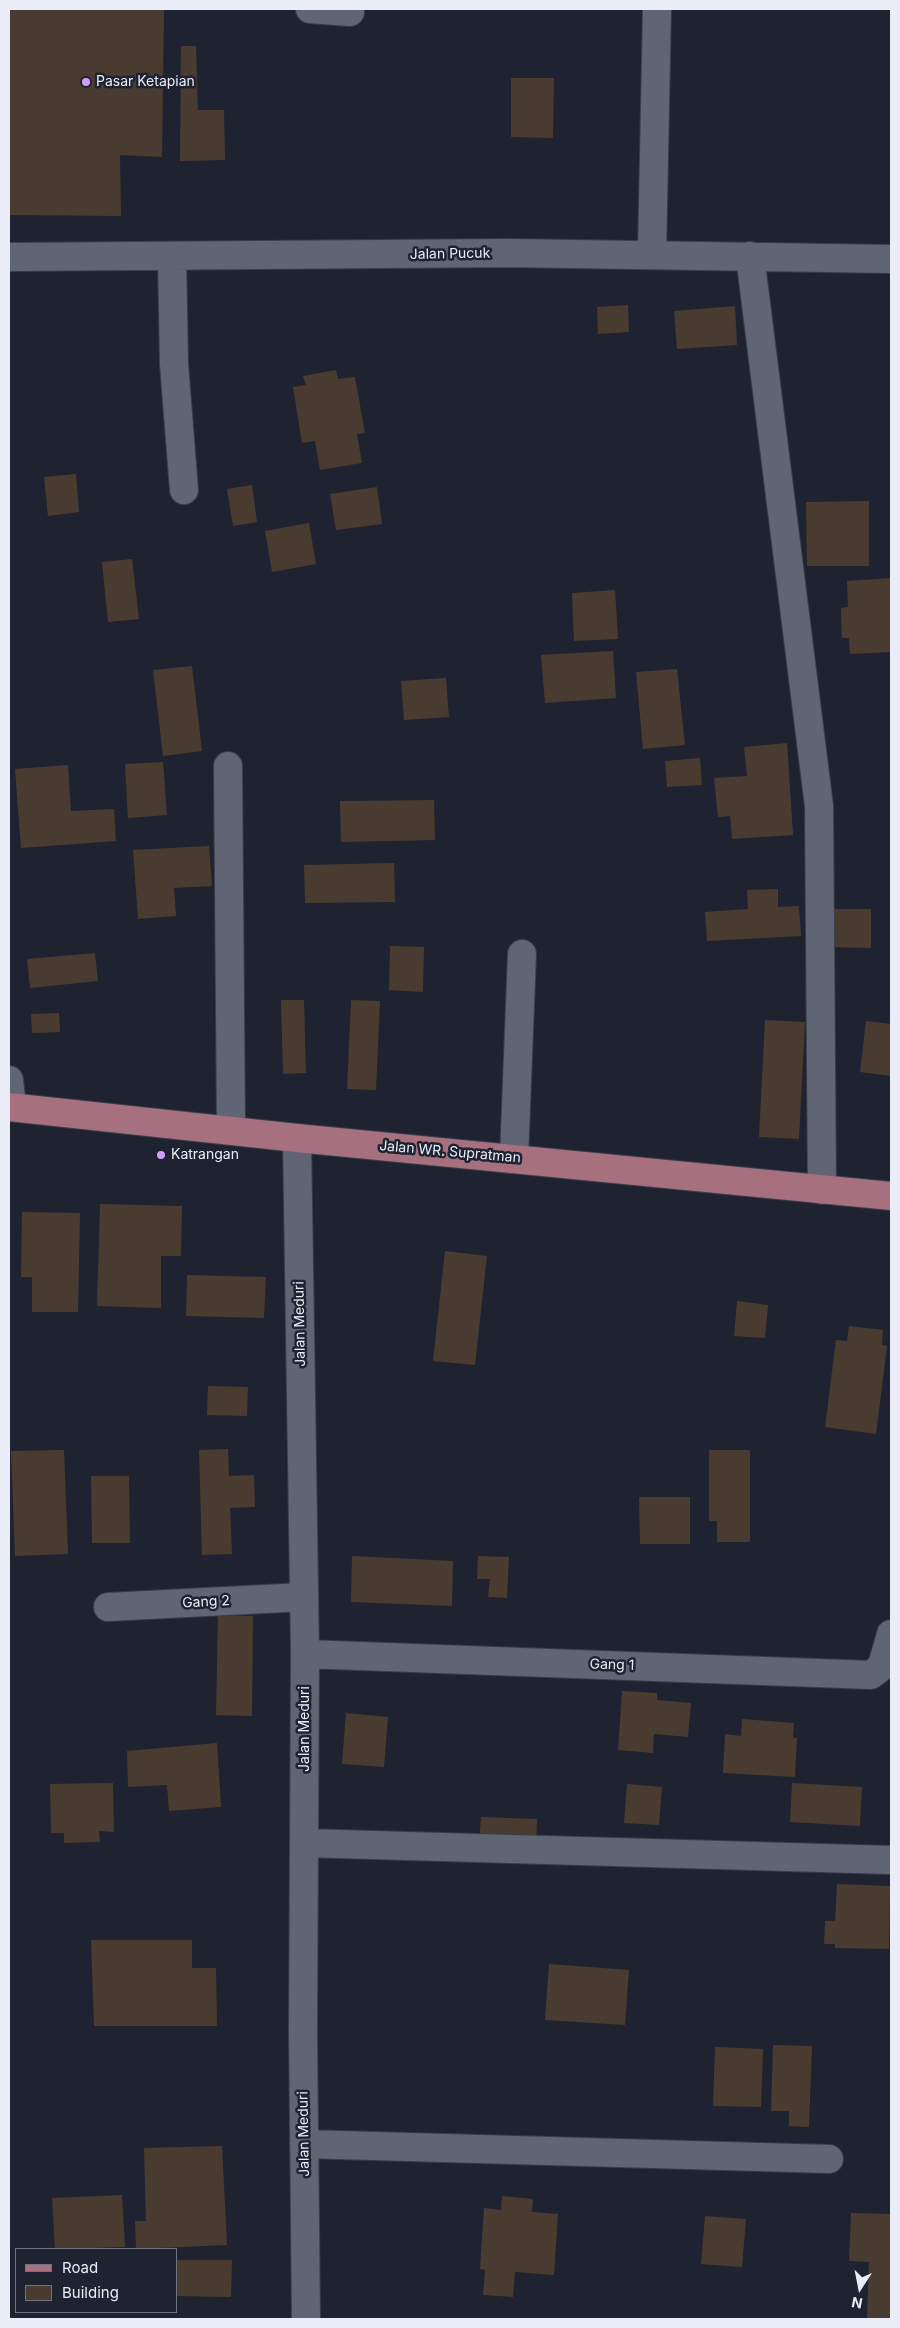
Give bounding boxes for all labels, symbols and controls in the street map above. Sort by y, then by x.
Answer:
place label: Pasar Ketapian [96,74,195,90]
marker: Pasar Ketapian [80,76,92,88]
street label: Jalan Pucuk [410,245,490,263]
street label: Jalan WR. Supratman [379,1137,521,1167]
place label: Katrangan [171,1147,239,1163]
marker: Katrangan [155,1149,167,1161]
street label: Jalan Meduri [291,1281,309,1367]
street label: Gang 2 [182,1592,230,1612]
street label: Gang 1 [589,1656,635,1674]
street label: Jalan Meduri [297,1686,313,1772]
street label: Jalan Meduri [295,2091,313,2177]
legend [15,2248,178,2313]
text: Road [62,2258,98,2277]
north arrow [835,2263,885,2313]
text: Building [62,2283,119,2302]
text: N [850,2294,864,2313]

